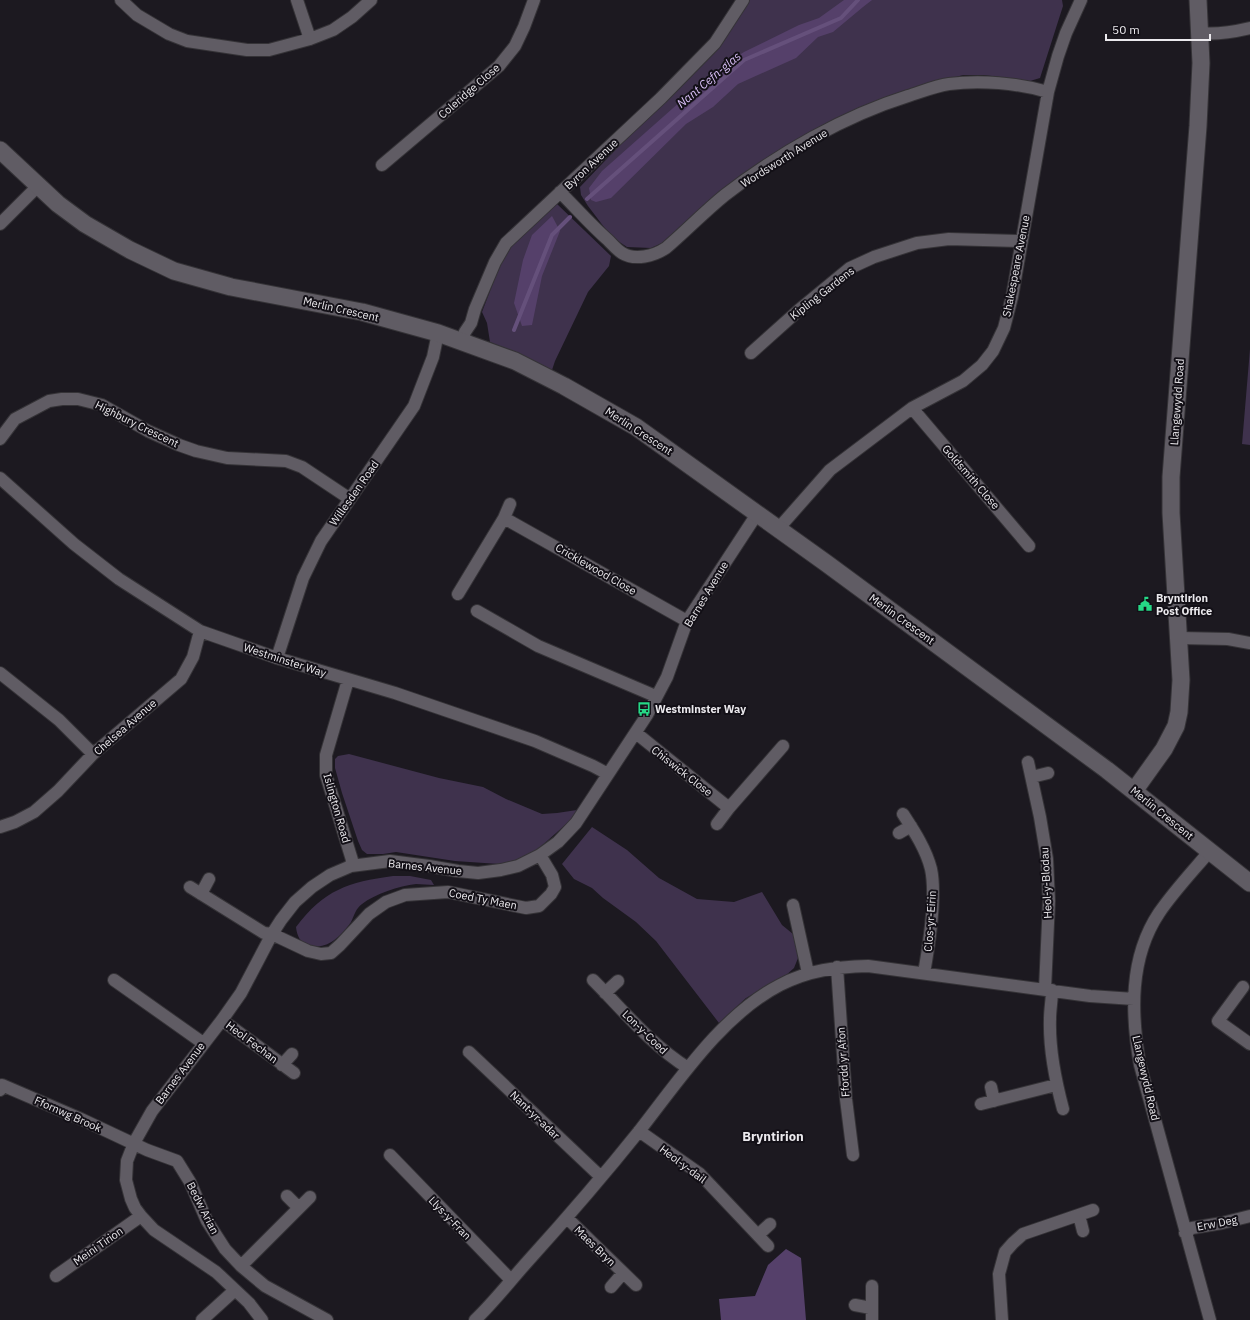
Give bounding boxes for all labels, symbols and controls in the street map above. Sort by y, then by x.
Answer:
scale bar [1106,16,1210,42]
text: 50 m [1112,22,1140,37]
water label: Nant Cefn-glas [674,48,744,111]
street label: Coleridge Close [435,60,503,122]
street label: Wordsworth Avenue [738,126,830,190]
street label: Byron Avenue [561,136,621,192]
street label: Shakespeare Avenue [999,214,1033,318]
street label: Kipling Gardens [787,263,857,323]
street label: Merlin Crescent [302,293,380,325]
street label: Llangewydd Road [1167,358,1187,446]
street label: Highbury Crescent [93,398,181,450]
street label: Merlin Crescent [603,404,675,458]
street label: Goldsmith Close [939,442,1003,512]
street label: Willesden Road [326,458,382,528]
street label: Cricklewood Close [553,540,639,598]
street label: Barnes Avenue [681,559,731,629]
street label: Merlin Crescent [867,591,938,647]
place label: Bryntirion Post Office [1156,591,1212,618]
public building icon: Bryntirion Post Office [1137,596,1153,612]
street label: Westminster Way [242,640,329,680]
street label: Chelsea Avenue [91,696,159,758]
bus stop icon: Westminster Way [636,701,652,717]
place label: Westminster Way [655,702,746,716]
street label: Chiswick Close [649,743,715,799]
street label: Islington Road [320,772,354,844]
street label: Merlin Crescent [1128,783,1197,843]
street label: Heol-y-Blodau [1037,847,1055,919]
street label: Barnes Avenue [387,856,463,878]
street label: Coed Ty Maen [448,886,518,912]
street label: Clos-yr-Eirin [921,890,939,952]
street label: Lon-y-Coed [619,1007,671,1057]
street label: Heol Fechan [223,1018,281,1066]
street label: Ffordd yr Afon [834,1026,852,1098]
street label: Llangewydd Road [1129,1034,1163,1122]
street label: Barnes Avenue [152,1039,208,1107]
street label: Nant-yr-adar [507,1088,563,1142]
street label: Ffornwg Brook [32,1093,104,1135]
district label: Bryntirion [742,1128,804,1145]
street label: Heol-y-dail [657,1142,709,1186]
street label: Bedw Arian [184,1180,222,1236]
street label: Llys-y-Fran [426,1193,474,1243]
street label: Erw Deg [1196,1212,1239,1234]
street label: Maes Bryn [571,1223,619,1269]
street label: Meini Tirion [70,1224,126,1268]

